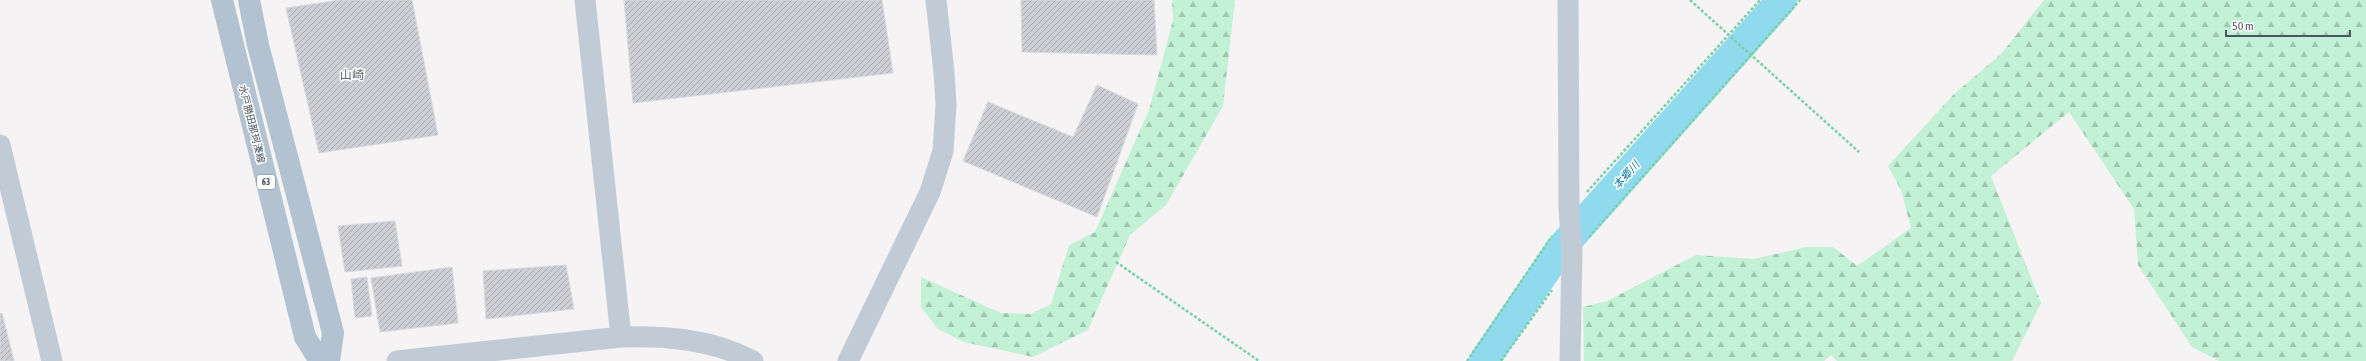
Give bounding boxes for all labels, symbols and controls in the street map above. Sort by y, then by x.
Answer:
scale bar [2226,12,2350,38]
text: 50 m [2232,19,2254,33]
district label: 山崎 [340,68,364,82]
street label: 水戸勝田那珂湊線 [237,84,267,164]
water label: 本郷川 [1611,158,1642,191]
road number: 63 [257,175,275,189]

